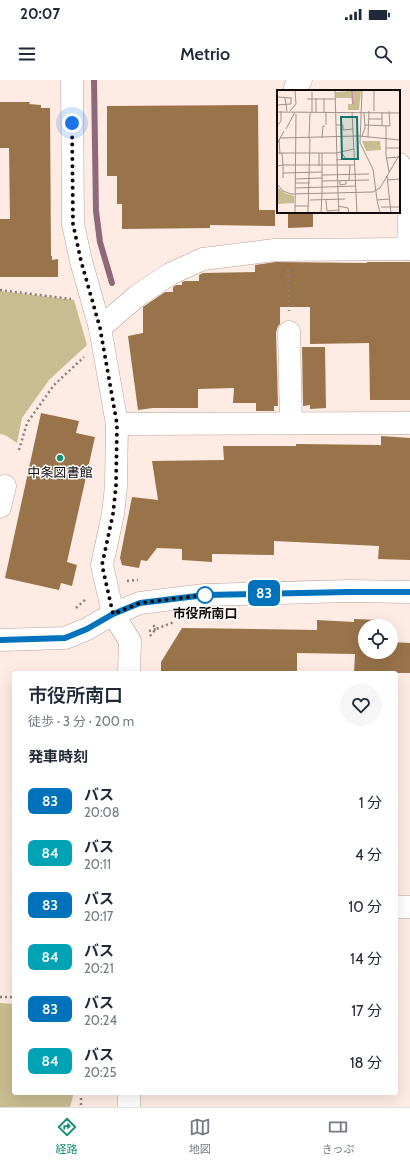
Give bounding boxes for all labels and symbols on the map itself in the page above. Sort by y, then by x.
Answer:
inset map [277,90,400,213]
your location [62,113,82,133]
marker: 中条図書館 [55,453,65,463]
place label: 中条図書館 [27,464,93,480]
line badge: 83 [246,580,282,606]
marker: 市役所南口 [196,586,214,604]
place label: 市役所南口 [172,605,238,621]

